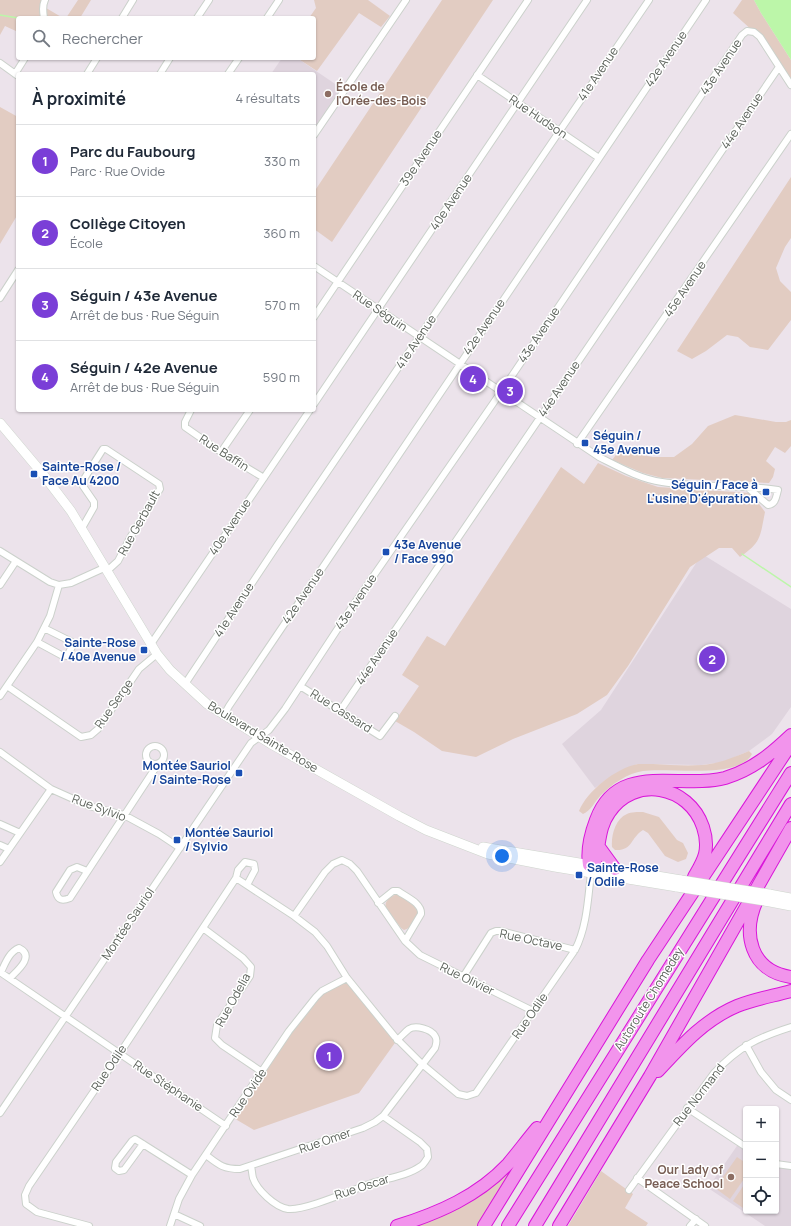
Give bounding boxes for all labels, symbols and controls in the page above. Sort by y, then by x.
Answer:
search box [16,16,316,60]
icon: search [30,27,52,49]
street label: 42e Avenue [641,27,691,90]
text: Rechercher [62,28,143,49]
street label: 43e Avenue [696,35,746,98]
street label: 41e Avenue [573,43,622,104]
place label: École de l'Orée-des-Bois [336,78,427,109]
text: À proximité [32,87,126,110]
text: 4 résultats [235,89,300,107]
marker: École de l'Orée-des-Bois [323,89,333,99]
street label: 44e Avenue [716,89,767,152]
street label: Rue Hudson [506,91,571,142]
street label: 39e Avenue [395,126,446,189]
text: Parc du Faubourg [70,141,196,162]
text: 1 [42,152,48,170]
text: 330 m [264,152,300,170]
text: Parc · Rue Ovide [70,162,165,180]
street label: 40e Avenue [425,170,476,233]
text: Collège Citoyen [70,213,186,234]
text: 2 [41,224,49,242]
text: 360 m [263,224,300,242]
text: École [70,234,103,252]
street label: 45e Avenue [660,257,710,320]
text: Séguin / 43e Avenue [70,285,218,306]
street label: Rue Séguin [350,286,411,335]
street label: 42e Avenue [459,295,509,358]
text: 3 [41,296,49,314]
text: 570 m [264,296,300,314]
street label: 43e Avenue [514,303,564,366]
text: Arrêt de bus · Rue Séguin [70,306,219,324]
street label: 41e Avenue [391,311,440,372]
text: Séguin / 42e Avenue [70,357,218,378]
street label: 44e Avenue [533,357,584,420]
pin: 4 [460,364,486,394]
text: 4 [41,368,49,386]
text: 590 m [263,368,300,386]
pin: 3 [497,376,523,406]
text: Arrêt de bus · Rue Séguin [70,378,219,396]
place label: Séguin / 45e Avenue [593,427,660,458]
street label: Rue Baffin [196,430,252,475]
marker: Séguin / 45e Avenue [580,438,590,448]
place label: Sainte-Rose / Face Au 4200 [42,458,121,489]
marker: Sainte-Rose / Face Au 4200 [29,469,39,479]
place label: Séguin / Face à L'usine D'épuration [647,476,758,507]
street label: Rue Gerbault [114,487,164,559]
marker: Séguin / Face à L'usine D'épuration [761,487,771,497]
street label: 40e Avenue [204,495,255,558]
place label: 43e Avenue / Face 990 [394,536,461,567]
marker: 43e Avenue / Face 990 [381,547,391,557]
street label: 42e Avenue [278,564,328,627]
street label: 43e Avenue [331,570,381,633]
street label: 41e Avenue [209,579,258,640]
street label: 44e Avenue [351,625,402,688]
place label: Sainte-Rose / 40e Avenue [60,634,136,665]
pin: 2 [699,644,725,674]
marker: Sainte-Rose / 40e Avenue [139,645,149,655]
street label: Rue Serge [90,676,137,732]
street label: Rue Cassard [307,685,375,736]
street label: Boulevard Sainte-Rose [205,697,322,776]
place label: Montée Sauriol / Sainte-Rose [143,757,231,788]
marker: Montée Sauriol / Sainte-Rose [234,768,244,778]
street label: Rue Sylvio [70,790,129,825]
place label: Montée Sauriol / Sylvio [185,824,273,855]
marker: Montée Sauriol / Sylvio [172,835,182,845]
your location [492,846,512,866]
place label: Sainte-Rose / Odile [587,859,659,890]
marker: Sainte-Rose / Odile [574,870,584,880]
street label: Montée Sauriol [97,884,158,963]
street label: Rue Octave [498,925,564,954]
street label: Autoroute Chomedey [610,943,688,1054]
street label: Rue Olivier [437,958,498,999]
street label: Rue Odelia [211,970,254,1030]
street label: Rue Odile [508,989,552,1042]
street label: Rue Odile [87,1041,130,1094]
pin: 1 [316,1041,342,1071]
street label: Rue Stéphanie [130,1056,207,1115]
street label: Rue Normand [669,1060,728,1129]
street label: Rue Ovide [225,1065,270,1121]
map controls [743,1106,779,1214]
button: + [743,1106,779,1142]
street label: Rue Omer [296,1123,354,1157]
button: − [743,1142,779,1178]
place label: Our Lady of Peace School [645,1161,723,1192]
street label: Rue Oscar [332,1169,392,1203]
marker: Our Lady of Peace School [726,1172,736,1182]
button: locate [743,1178,779,1214]

